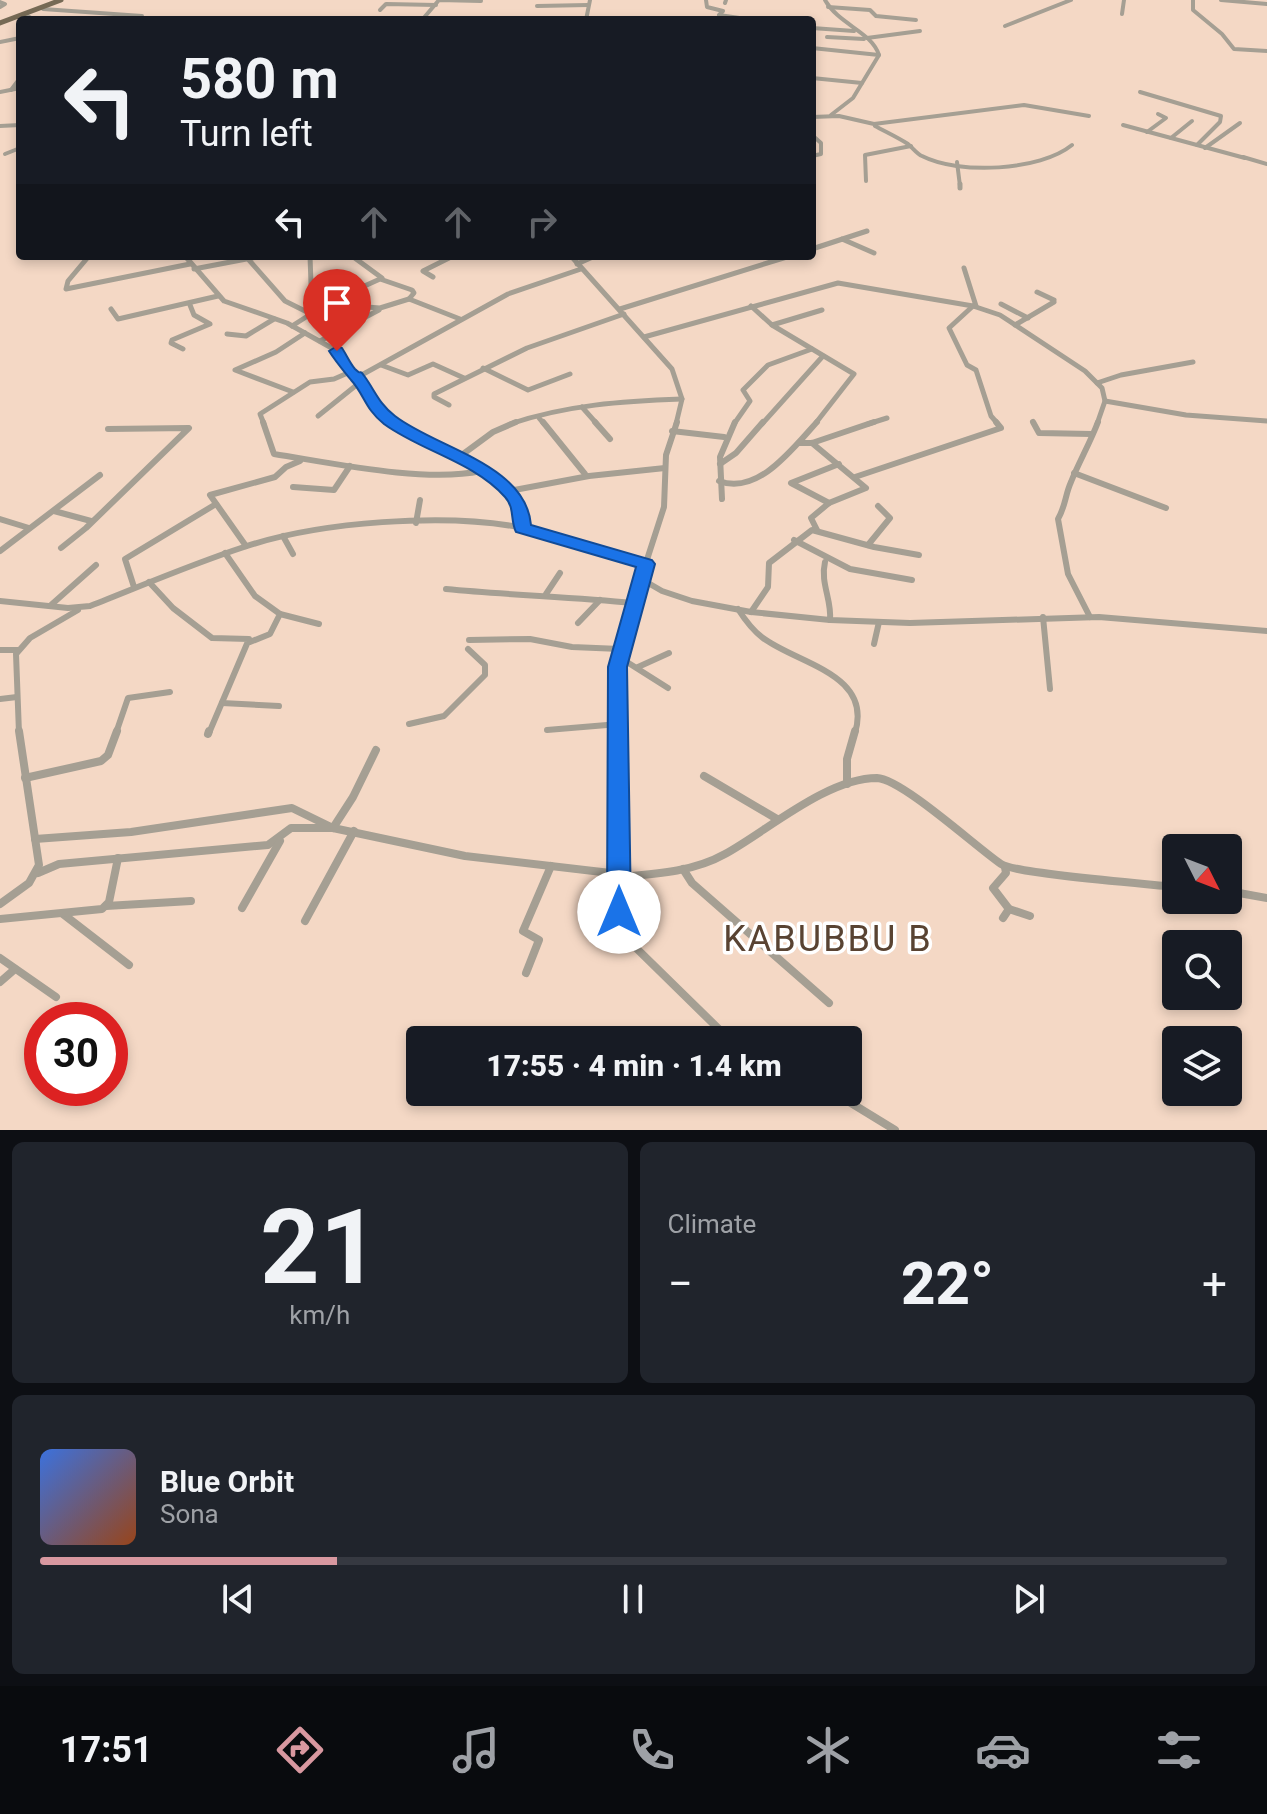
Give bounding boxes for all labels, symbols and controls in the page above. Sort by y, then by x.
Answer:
text: 580 m [180,46,339,112]
icon: left [48,48,152,152]
text: Turn left [180,113,313,155]
icon: left [268,200,312,244]
icon: ahead [352,200,396,244]
icon: ahead [436,200,480,244]
icon: right [520,200,564,244]
pin [303,269,371,351]
icon: arrive [315,281,359,325]
north arrow [1162,834,1242,914]
map controls [1162,834,1242,1106]
position arrow [577,870,661,954]
district label: KABUBBU B [723,918,933,960]
button: search [1162,930,1242,1010]
speed limit sign: 30 [24,1002,128,1106]
button: layers [1162,1026,1242,1106]
text: 17:55 · 4 min · 1.4 km [486,1048,782,1083]
text: 21 [260,1187,379,1308]
text: Climate [668,1209,756,1239]
text: 22° [901,1248,994,1319]
text: − [668,1258,693,1310]
text: + [1202,1258,1227,1310]
text: km/h [289,1300,350,1330]
text: Blue Orbit [160,1464,294,1499]
text: Sona [160,1499,219,1529]
icon: previous [216,1577,260,1621]
icon: pause [611,1577,655,1621]
icon: next [1007,1577,1051,1621]
icon: directions [272,1722,328,1778]
icon: music [448,1722,504,1778]
icon: phone [624,1722,680,1778]
icon: climate [800,1722,856,1778]
icon: car [975,1722,1031,1778]
icon: filters [1151,1722,1207,1778]
text: 17:51 [60,1729,153,1771]

